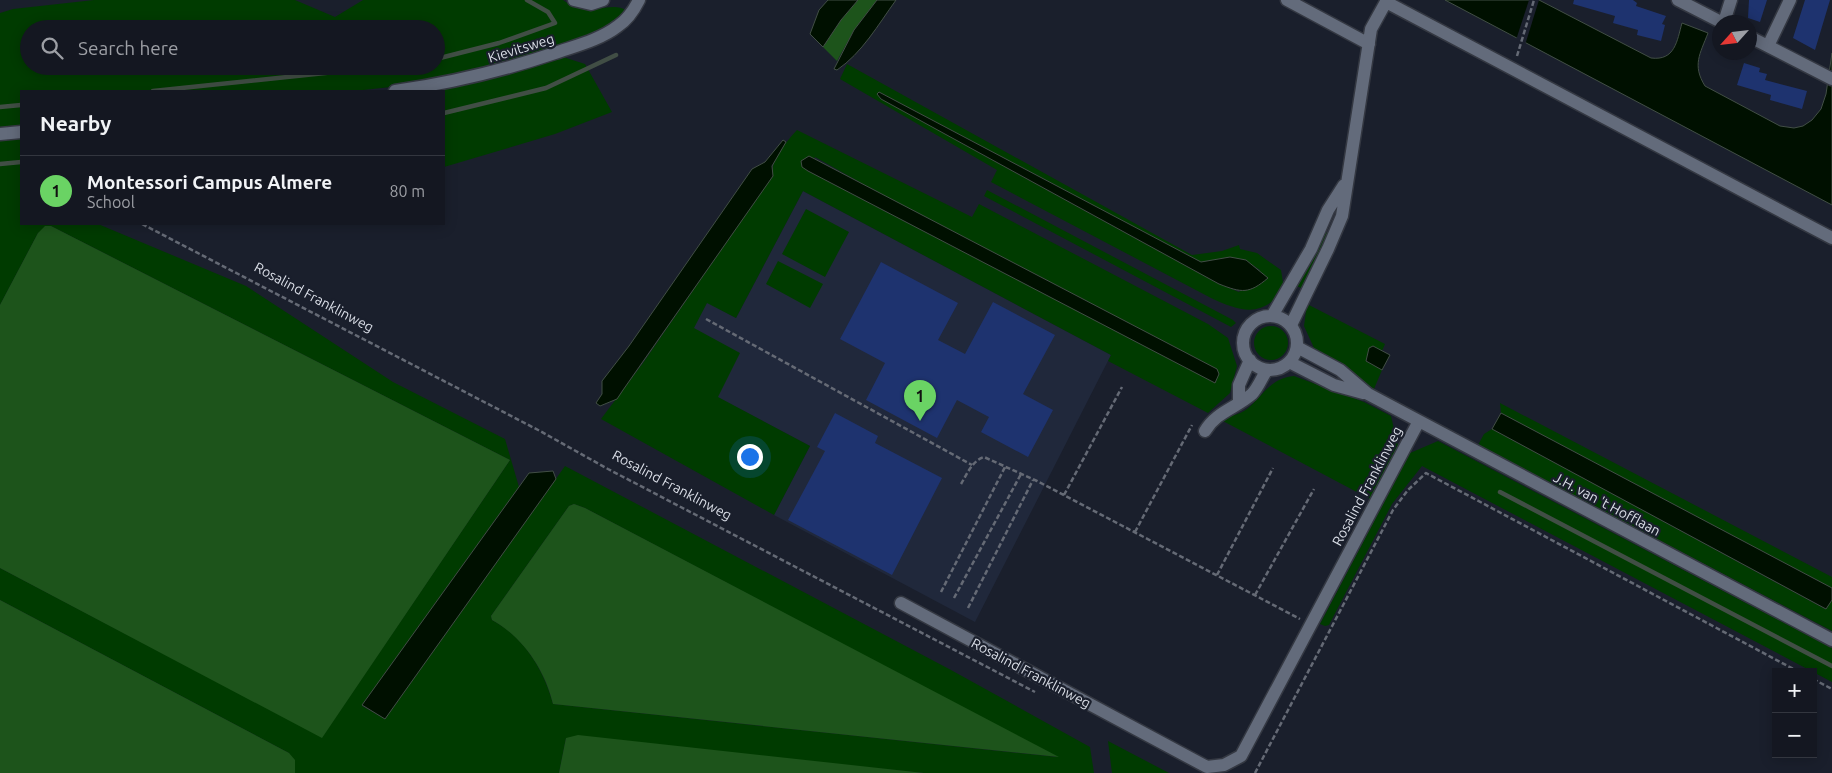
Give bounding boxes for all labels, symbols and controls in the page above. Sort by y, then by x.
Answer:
north arrow [1712,15,1757,60]
search box [20,20,445,75]
street label: Kievitsweg [486,30,556,66]
icon: search [38,34,66,62]
text: Search here [78,37,178,59]
text: Nearby [40,111,111,135]
text: Montessori Campus Almere [87,171,332,193]
text: 1 [51,182,61,200]
text: 80 m [389,182,425,200]
text: School [87,193,135,211]
street label: Rosalind Franklinweg [252,259,376,335]
pin: 1 [904,380,936,421]
street label: Rosalind Franklinweg [1329,424,1405,548]
your location [737,444,763,470]
street label: Rosalind Franklinweg [610,447,734,523]
street label: J.H. van 't Hofflaan [1551,469,1663,539]
street label: Rosalind Franklinweg [969,635,1093,711]
map controls [1772,668,1817,758]
button: + [1772,668,1817,713]
button: − [1772,713,1817,758]

